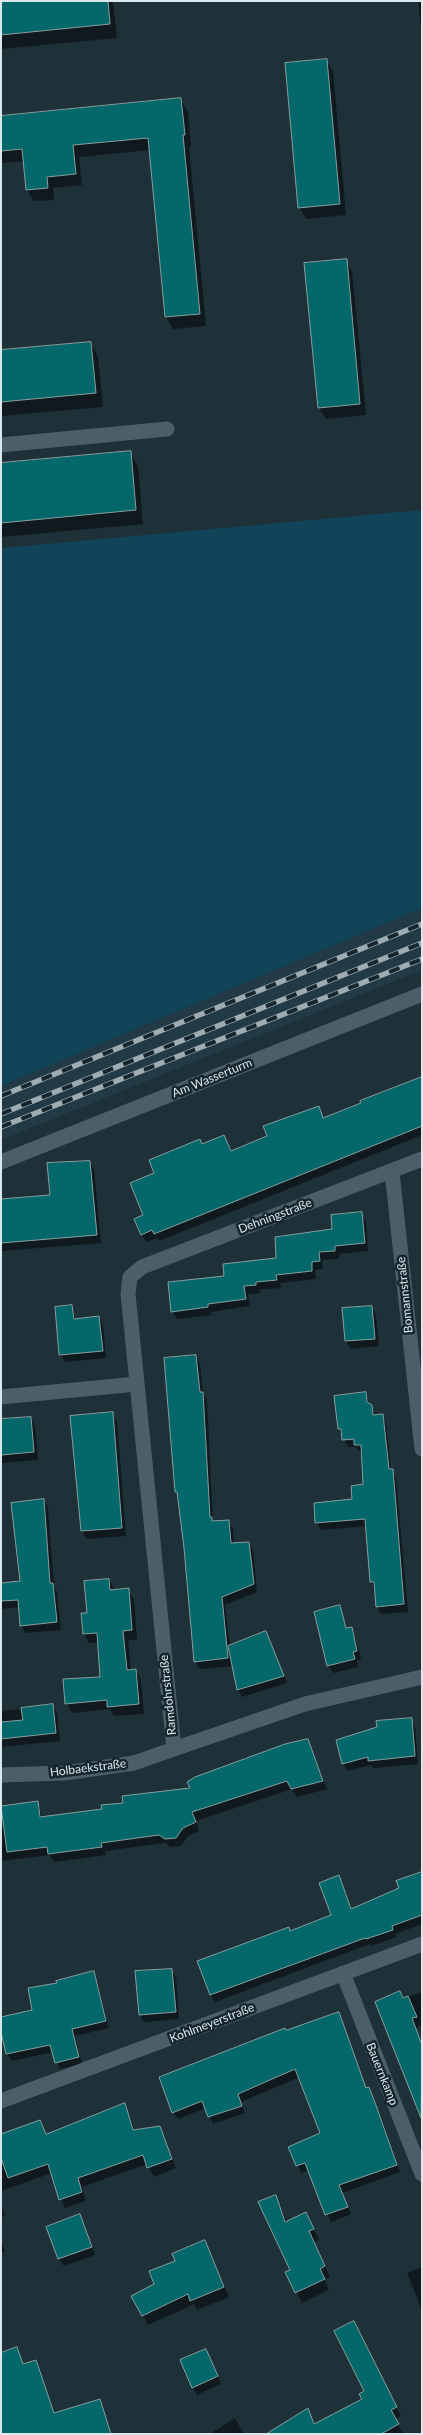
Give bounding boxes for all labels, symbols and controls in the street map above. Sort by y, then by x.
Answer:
street label: Am Wasserturm [170,1055,254,1101]
street label: Dehningstraße [236,1195,314,1237]
street label: Bomannstraße [394,1256,416,1334]
street label: Ramdohrstraße [157,1654,179,1736]
street label: Holbaekstraße [49,1756,127,1780]
street label: Kohlmeyerstraße [168,2000,256,2046]
street label: Bauernkamp [363,2041,401,2107]

